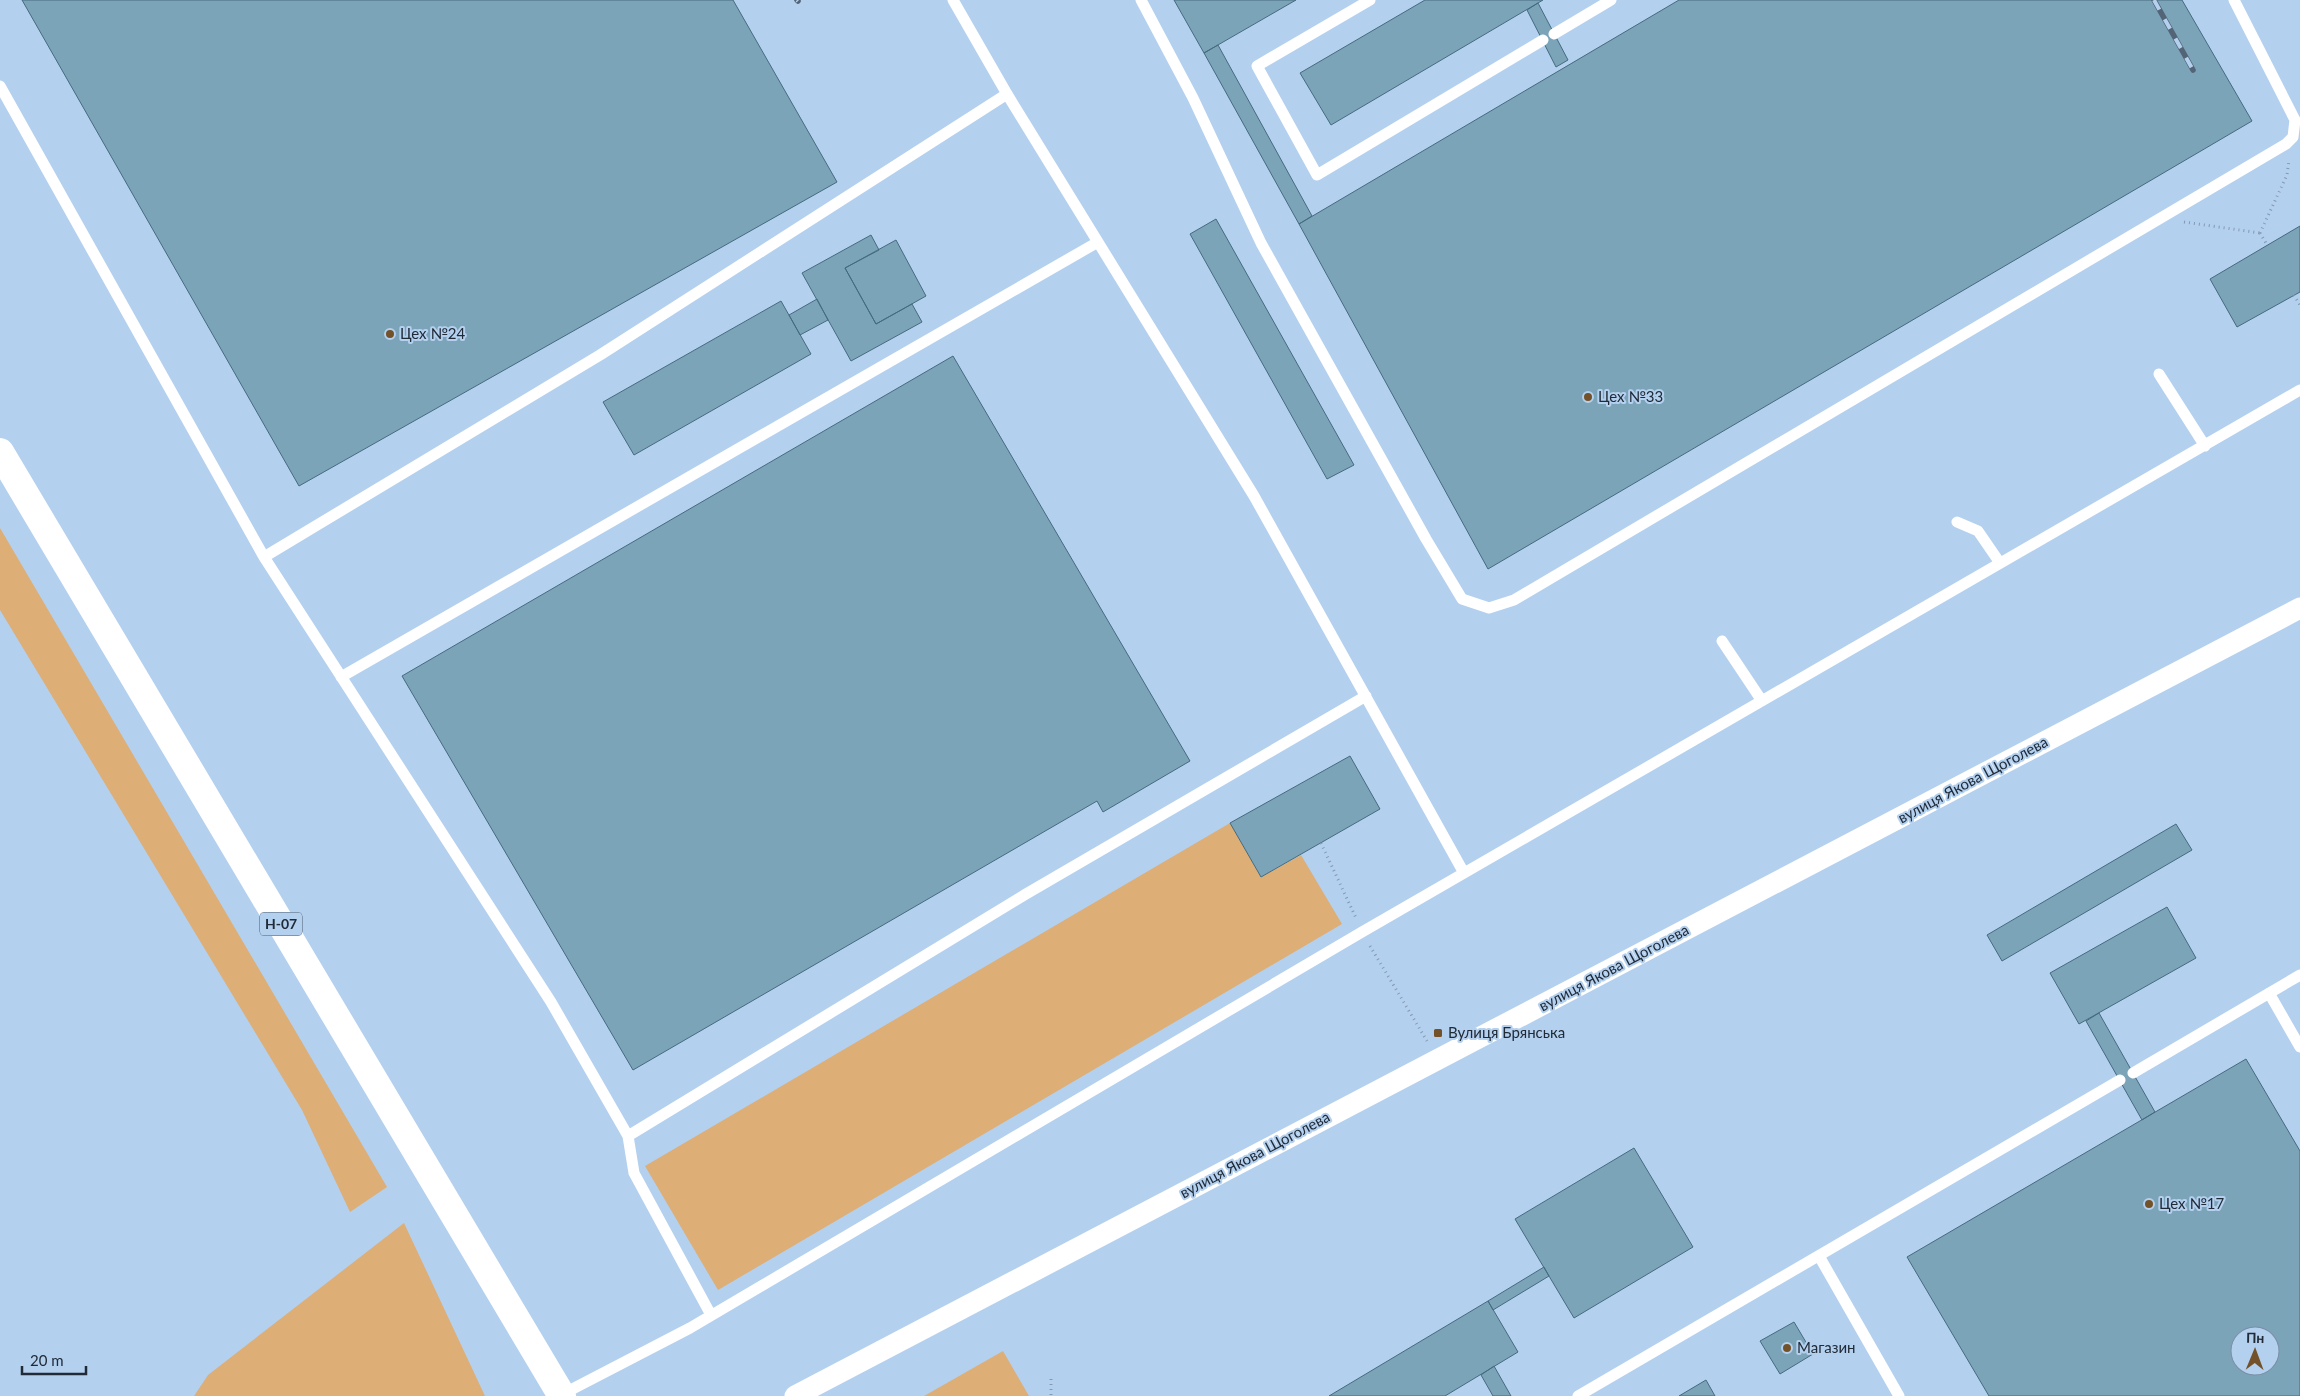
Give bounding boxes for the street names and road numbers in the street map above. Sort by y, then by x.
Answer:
street label: вулиця Якова Щоголева [1895,732,2051,826]
road number: Н-07 [260,912,302,936]
street label: вулиця Якова Щоголева [1536,920,1692,1014]
street label: вулиця Якова Щоголева [1177,1107,1333,1201]

